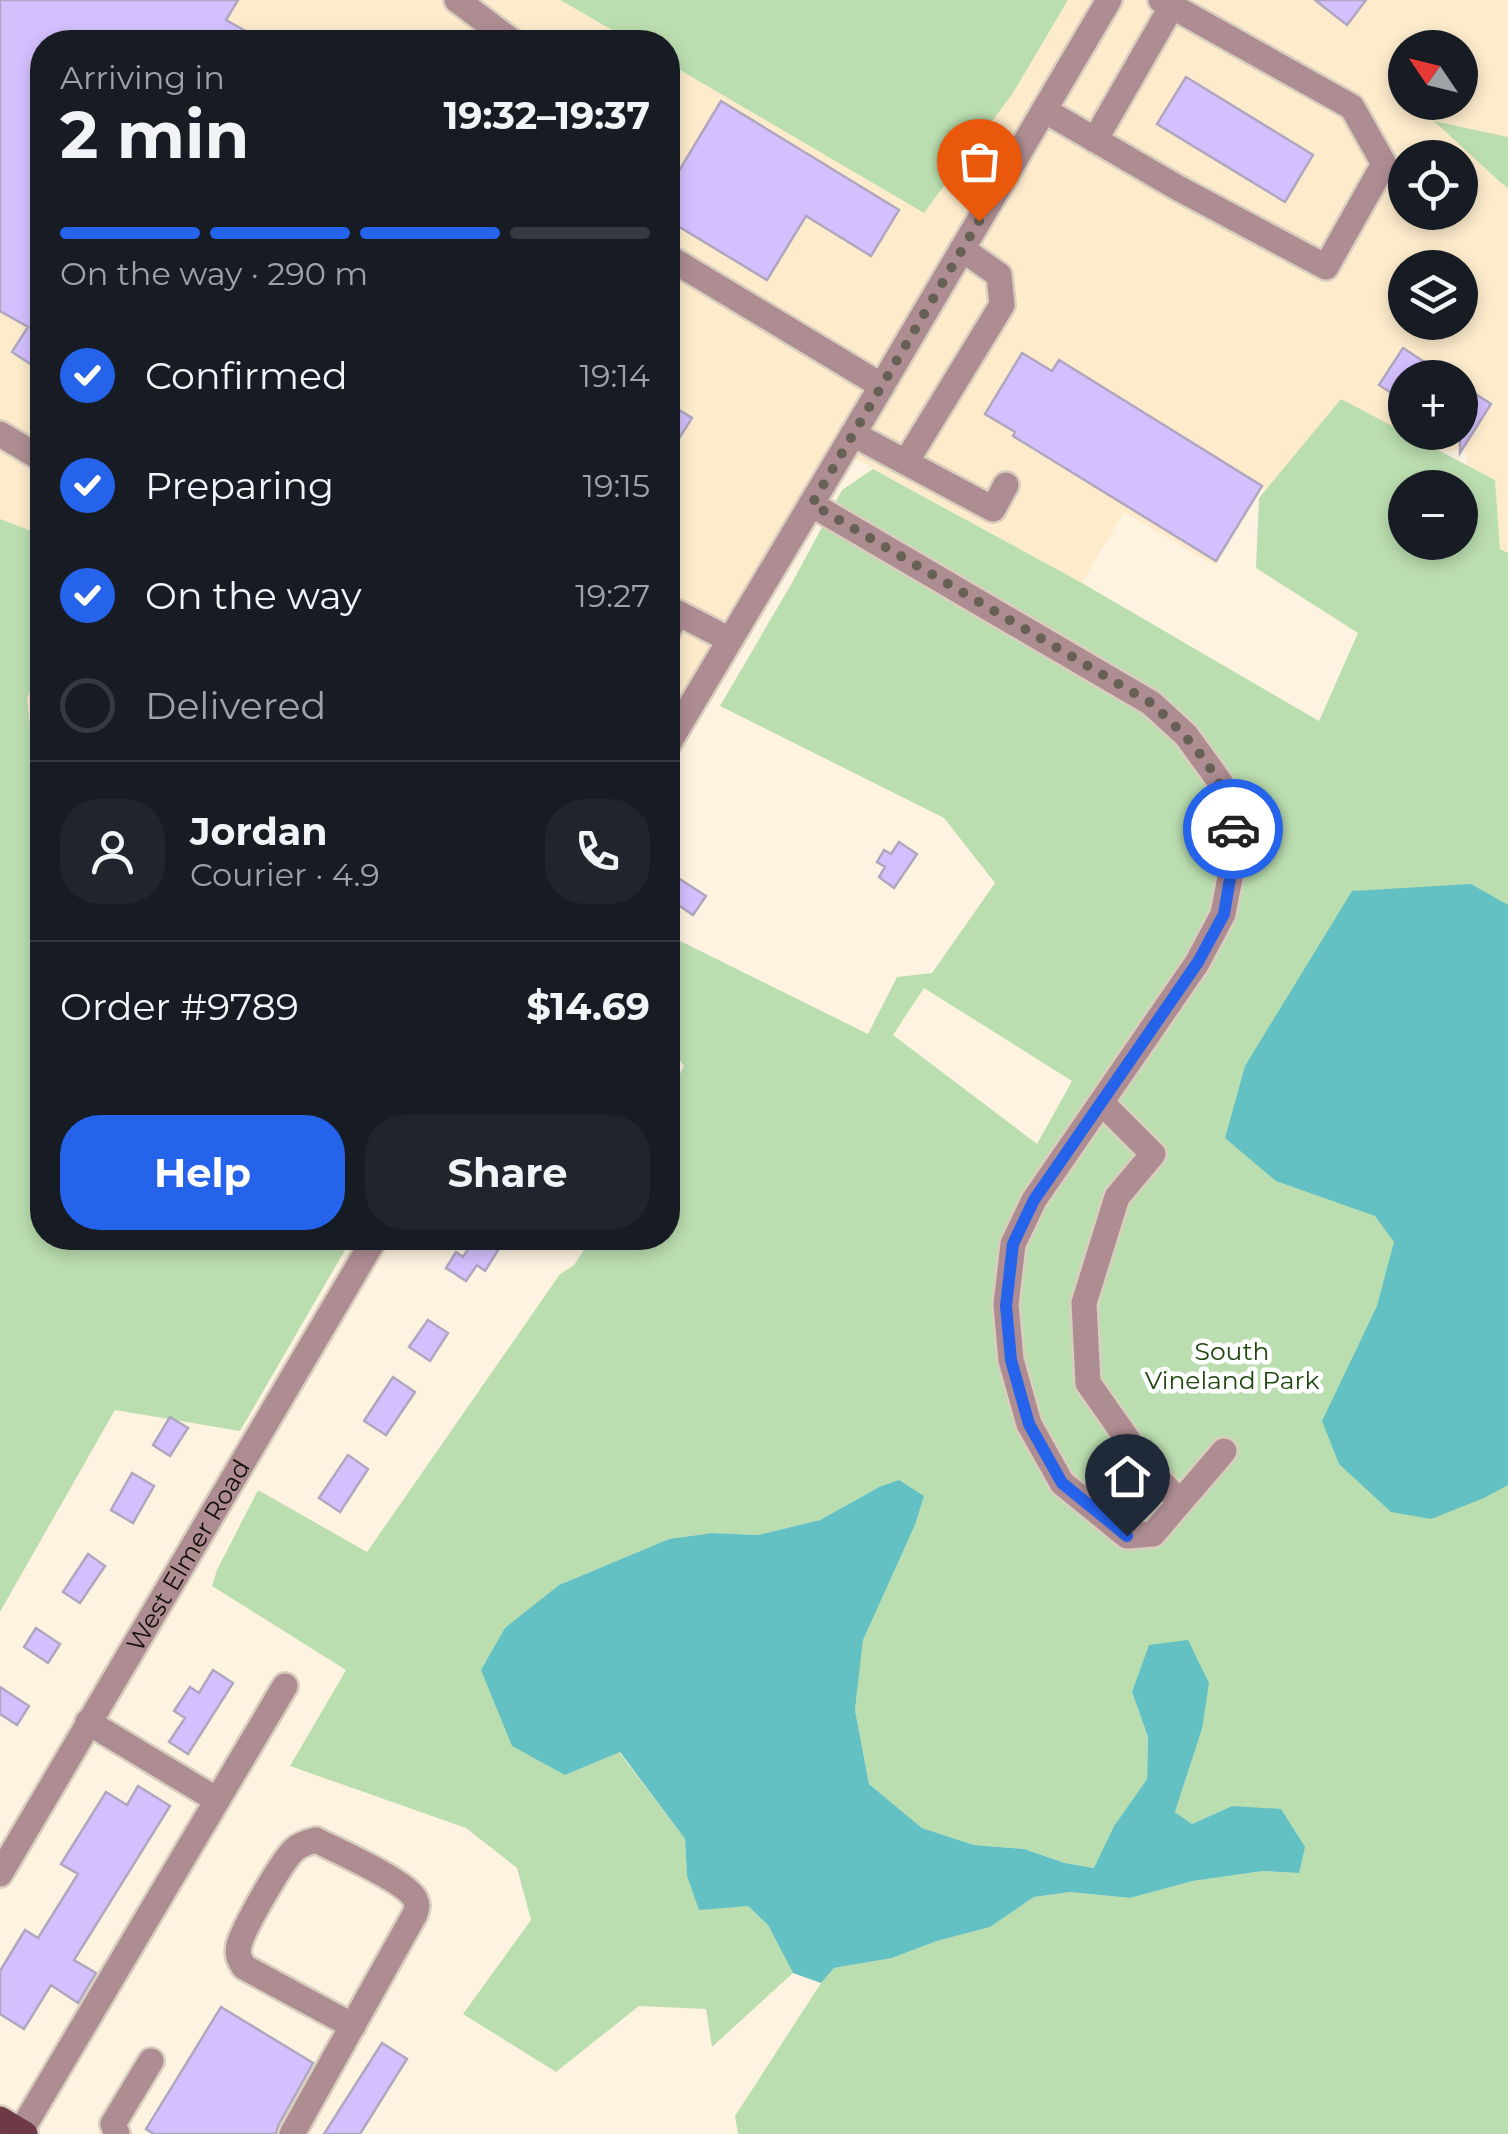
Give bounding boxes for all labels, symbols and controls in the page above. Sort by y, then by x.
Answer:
north arrow [1388,30,1478,120]
map controls [1388,30,1478,560]
text: Arriving in [60,58,225,97]
text: 19:32–19:37 [443,92,650,139]
text: 2 min [60,95,249,174]
pin [937,119,1022,222]
icon: bag [952,134,1007,189]
button: locate [1388,140,1478,230]
button: layers [1388,250,1478,340]
text: On the way · 290 m [60,254,368,293]
icon: check [60,348,115,403]
text: Confirmed [145,352,348,399]
text: 19:14 [579,356,650,395]
button: + [1388,360,1478,450]
icon: check [60,458,115,513]
text: Preparing [145,462,334,509]
text: 19:15 [583,466,650,505]
button: − [1388,470,1478,560]
icon: check [60,568,115,623]
text: On the way [145,572,362,619]
text: 19:27 [575,576,650,615]
text: Delivered [145,682,326,729]
courier [1183,779,1283,879]
button: person [60,799,165,904]
button: phone [545,799,650,904]
icon: car [1206,802,1261,857]
text: Jordan [190,808,328,855]
text: Courier · 4.9 [190,855,380,894]
text: Order #9789 [60,983,299,1030]
text: $14.69 [526,983,650,1030]
button: Help [60,1115,345,1230]
button: Share [365,1115,650,1230]
park label: South Vineland Park [1145,1336,1319,1395]
pin [1085,1434,1170,1537]
icon: home [1100,1449,1155,1504]
street label: West Elmer Road [120,1454,256,1657]

